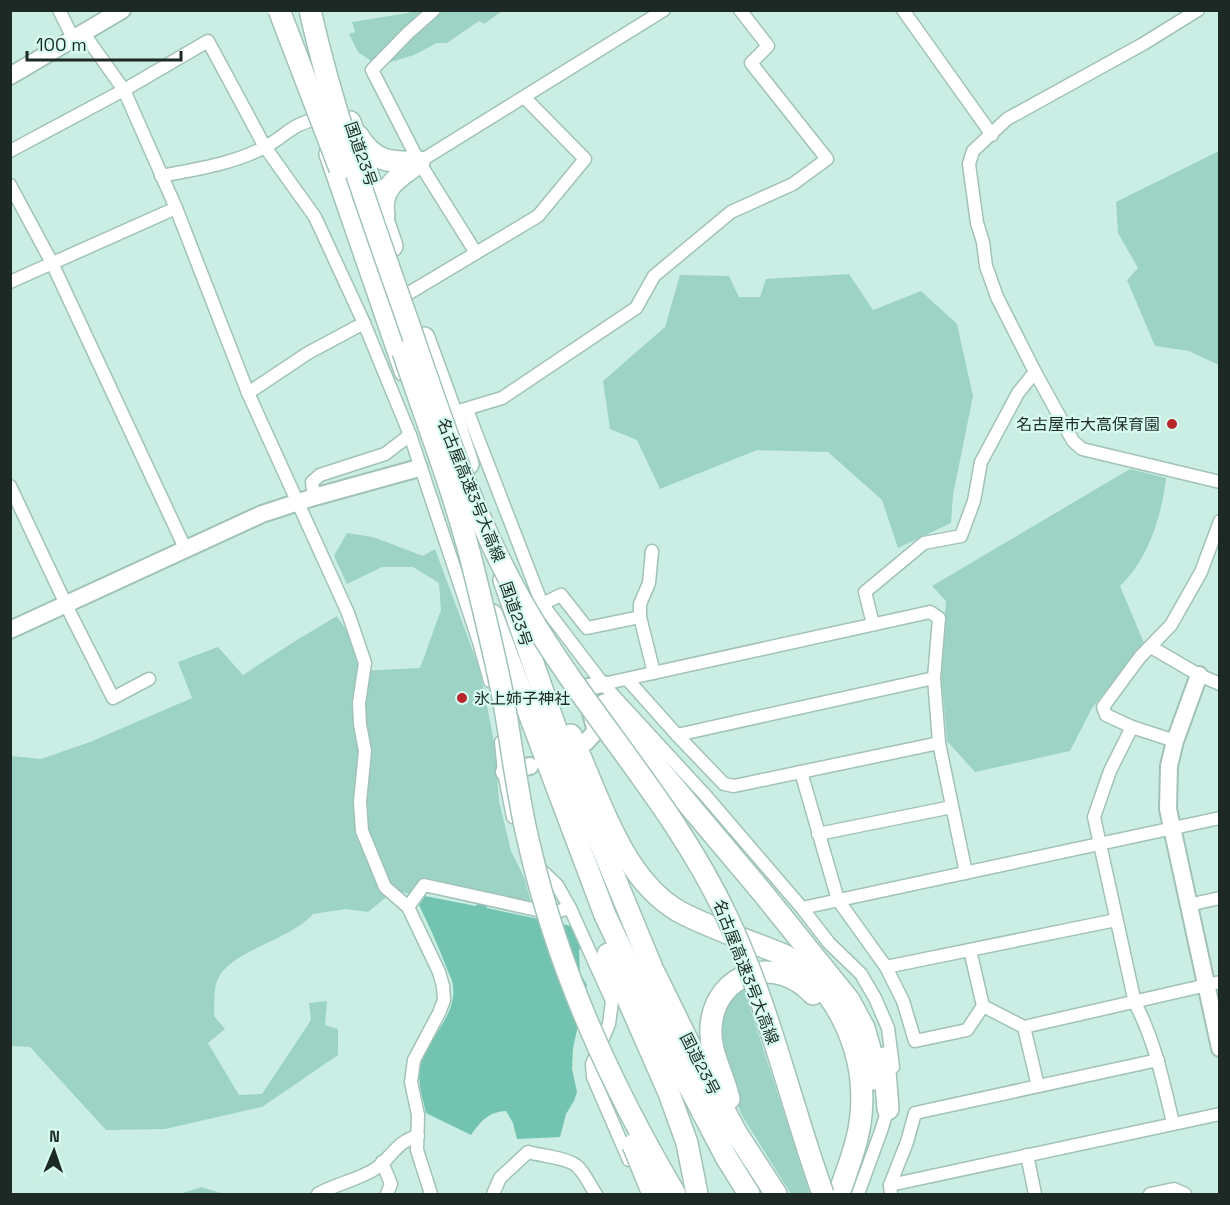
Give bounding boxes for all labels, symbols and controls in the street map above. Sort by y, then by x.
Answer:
scale bar [27,24,182,62]
text: 100 m [36,33,87,56]
street label: 国道23号 [340,119,382,189]
place label: 名古屋市大高保育園 [1016,414,1160,435]
street label: 名古屋高速3号大高線 [432,415,510,565]
marker: 名古屋市大高保育園 [1165,417,1179,431]
street label: 国道23号 [495,579,537,649]
place label: 氷上姉子神社 [474,688,570,709]
marker: 氷上姉子神社 [455,691,469,705]
street label: 名古屋高速3号大高線 [709,897,783,1047]
street label: 国道23号 [675,1029,725,1099]
north arrow [24,1121,84,1181]
text: N [49,1126,60,1147]

